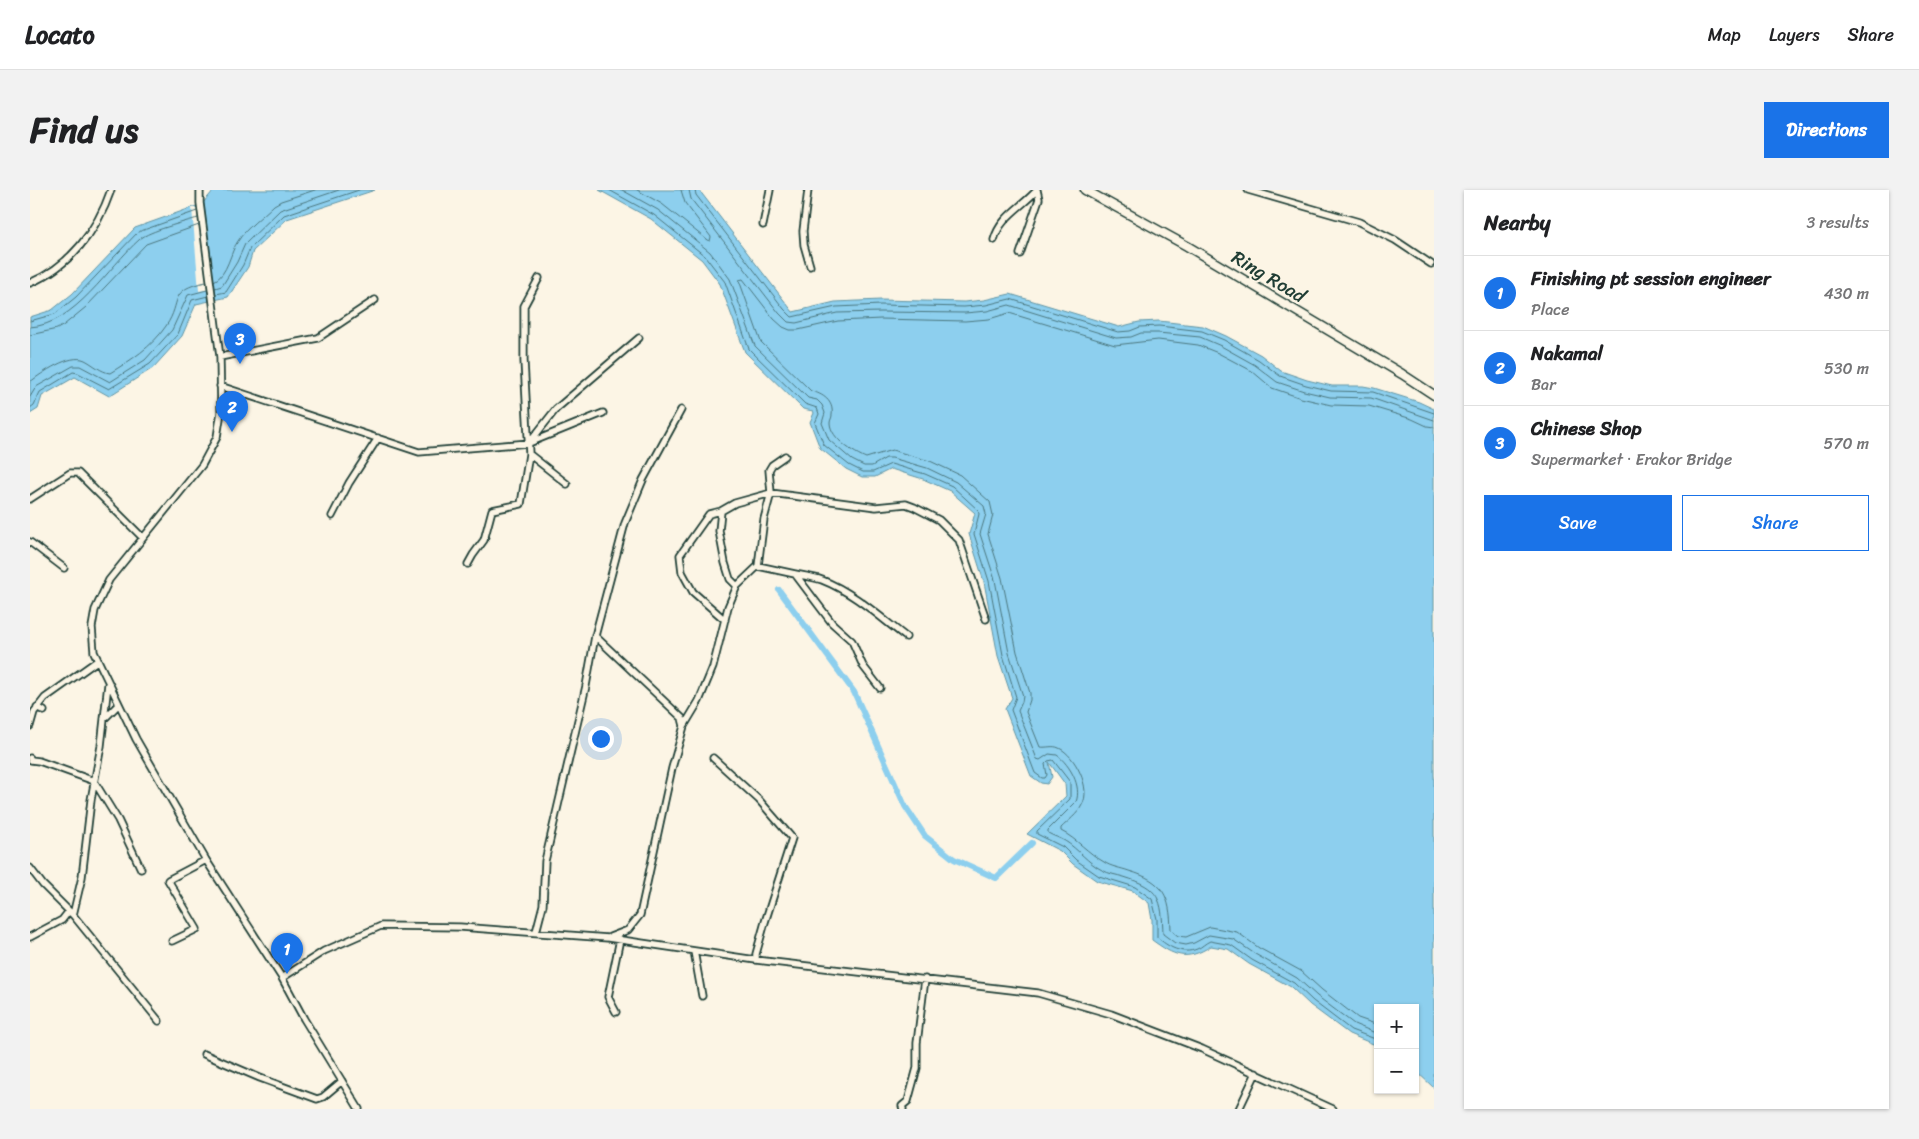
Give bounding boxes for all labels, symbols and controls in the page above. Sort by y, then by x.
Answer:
text: Locato [25,14,95,56]
text: Map [1708,19,1741,51]
text: Layers [1769,19,1820,51]
text: Share [1848,19,1894,51]
text: Find us [30,99,138,161]
button: Directions [1764,102,1889,158]
text: Nearby [1484,204,1550,242]
text: 3 results [1806,208,1869,237]
street label: Ring Road [1225,241,1314,313]
text: Finishing pt session engineer [1531,262,1771,295]
text: 1 [1497,279,1503,308]
text: 430 m [1824,279,1869,308]
text: Place [1531,295,1570,324]
pin: 3 [224,323,256,364]
text: Nakamal [1531,337,1603,370]
text: 2 [1495,354,1505,383]
text: 530 m [1824,354,1869,383]
text: Bar [1531,370,1556,399]
pin: 2 [216,391,248,432]
text: Chinese Shop [1531,412,1642,445]
text: 3 [1496,429,1504,458]
text: 570 m [1824,429,1869,458]
text: Supermarket · Erakor Bridge [1531,445,1732,474]
button: Save [1484,495,1672,551]
button: Share [1682,495,1869,551]
your location [588,726,614,752]
pin: 1 [271,933,303,974]
map controls [1374,1004,1419,1094]
button: + [1374,1004,1419,1049]
button: − [1374,1049,1419,1094]

